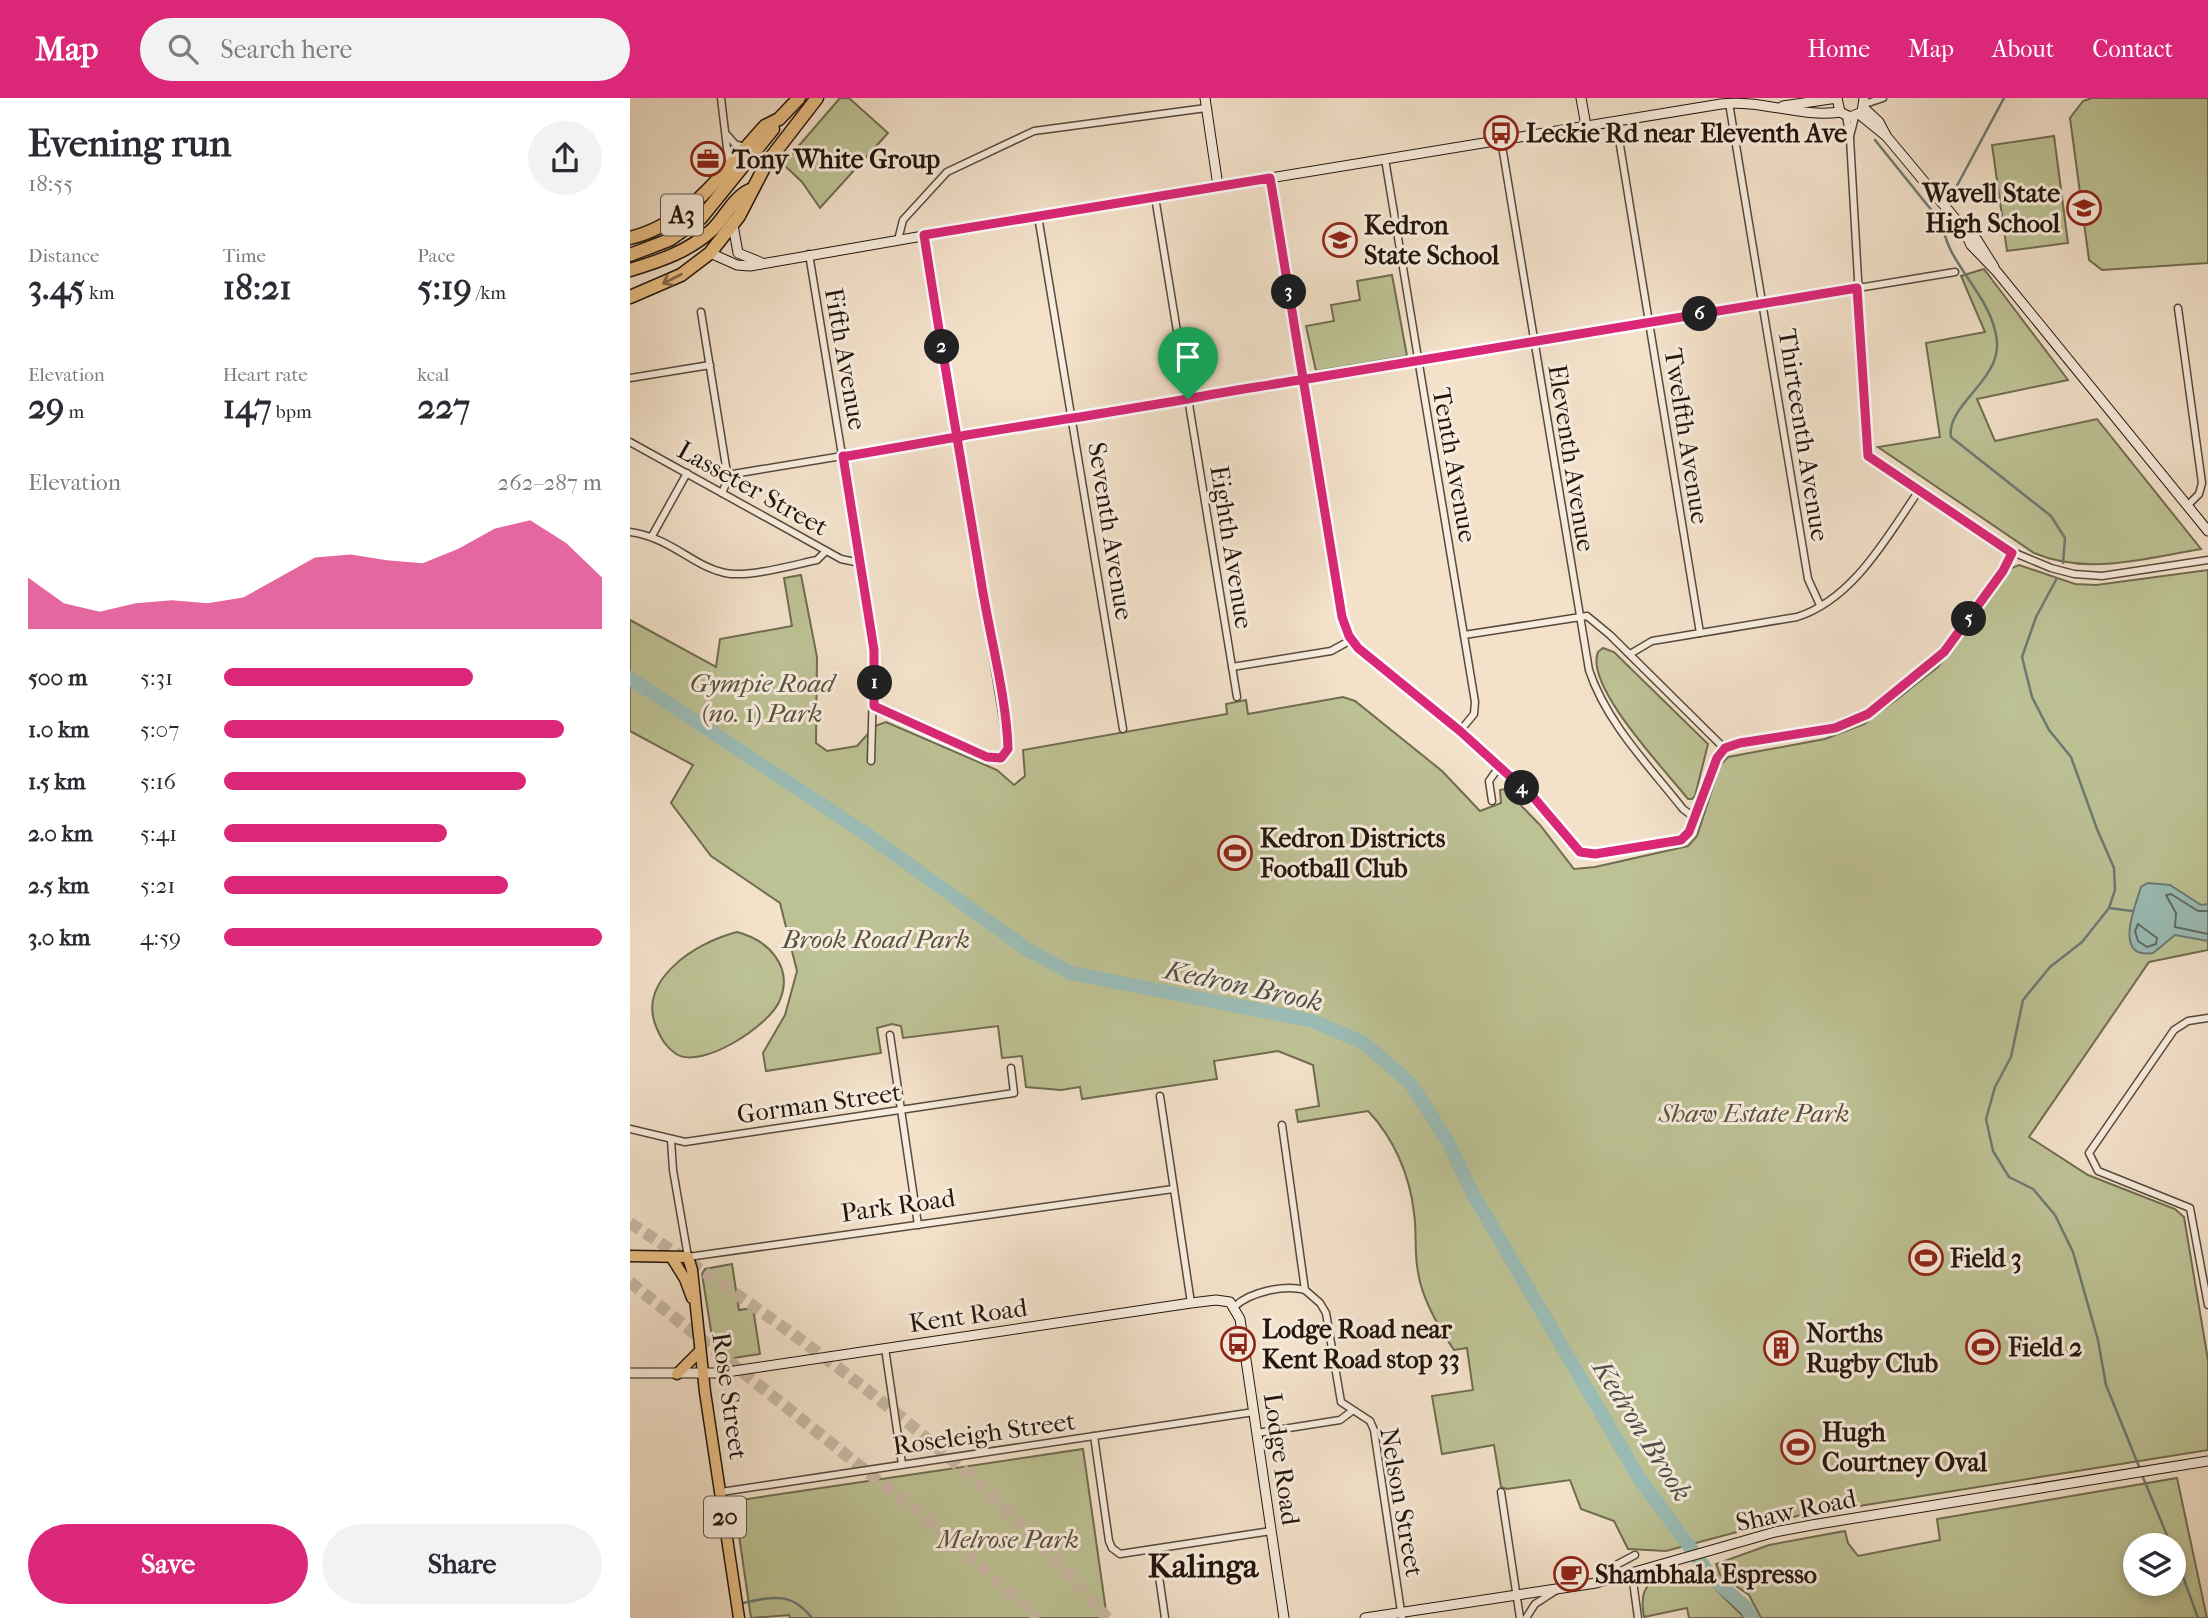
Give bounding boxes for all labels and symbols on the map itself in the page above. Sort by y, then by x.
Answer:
bus stop icon: Leckie Rd near Eleventh Ave [1482,114,1520,152]
place label: Leckie Rd near Eleventh Ave [1526,118,1847,149]
office icon: Tony White Group [689,140,727,178]
place label: Tony White Group [731,144,940,175]
place label: Wavell State High School [1922,178,2061,239]
school or university icon: Wavell State High School [2065,189,2103,227]
road number: A3 [661,194,703,236]
place label: Kedron State School [1364,210,1500,271]
school or university icon: Kedron State School [1321,221,1359,259]
one-way arrow [663,272,683,286]
pin: 3 [1272,274,1306,310]
street label: Fifth Avenue [818,286,873,433]
pin: 6 [1682,296,1718,332]
pin [1158,327,1218,399]
street label: Thirteenth Avenue [1771,327,1836,544]
pin: 2 [924,330,960,364]
street label: Twelfth Avenue [1657,346,1716,526]
street label: Eleventh Avenue [1541,362,1602,554]
street label: Tenth Avenue [1426,385,1483,545]
street label: Lasseter Street [672,434,834,543]
street label: Seventh Avenue [1081,440,1140,622]
street label: Eighth Avenue [1203,463,1260,631]
pin: 5 [1952,602,1986,636]
pin: 1 [858,666,892,700]
park label: Gympie Road (no. 1) Park [690,668,838,729]
pin: 4 [1504,770,1540,806]
place label: Kedron Districts Football Club [1259,823,1446,884]
sports icon: Kedron Districts Football Club [1216,834,1254,872]
park label: Brook Road Park [780,924,970,955]
water label: Kedron Brook [1160,952,1326,1018]
street label: Gorman Street [735,1077,904,1130]
park label: Shaw Estate Park [1658,1098,1849,1129]
street label: Park Road [839,1182,958,1229]
sports icon: Field 3 [1907,1239,1945,1277]
place label: Field 3 [1949,1243,2022,1274]
street label: Kent Road [907,1292,1030,1339]
place label: Lodge Road near Kent Road stop 33 [1262,1314,1460,1375]
place label: Norths Rugby Club [1806,1318,1938,1379]
bus stop icon: Lodge Road near Kent Road stop 33 [1219,1325,1257,1363]
sports icon: Field 2 [1964,1328,2002,1366]
building icon: Norths Rugby Club [1762,1329,1800,1367]
street label: Rose Street [705,1330,754,1462]
place label: Field 2 [2007,1332,2082,1363]
water label: Kedron Brook [1585,1352,1699,1507]
street label: Lodge Road [1257,1391,1306,1528]
street label: Roseleigh Street [891,1405,1078,1462]
place label: Hugh Courtney Oval [1822,1417,1988,1478]
street label: Nelson Street [1373,1425,1430,1580]
sports icon: Hugh Courtney Oval [1779,1428,1817,1466]
street label: Shaw Road [1733,1482,1860,1538]
road number: 20 [704,1497,746,1538]
park label: Melrose Park [935,1524,1079,1555]
district label: Kalinga [1148,1547,1260,1586]
cafe icon: Shambhala Espresso [1552,1555,1590,1593]
place label: Shambhala Espresso [1595,1559,1817,1590]

